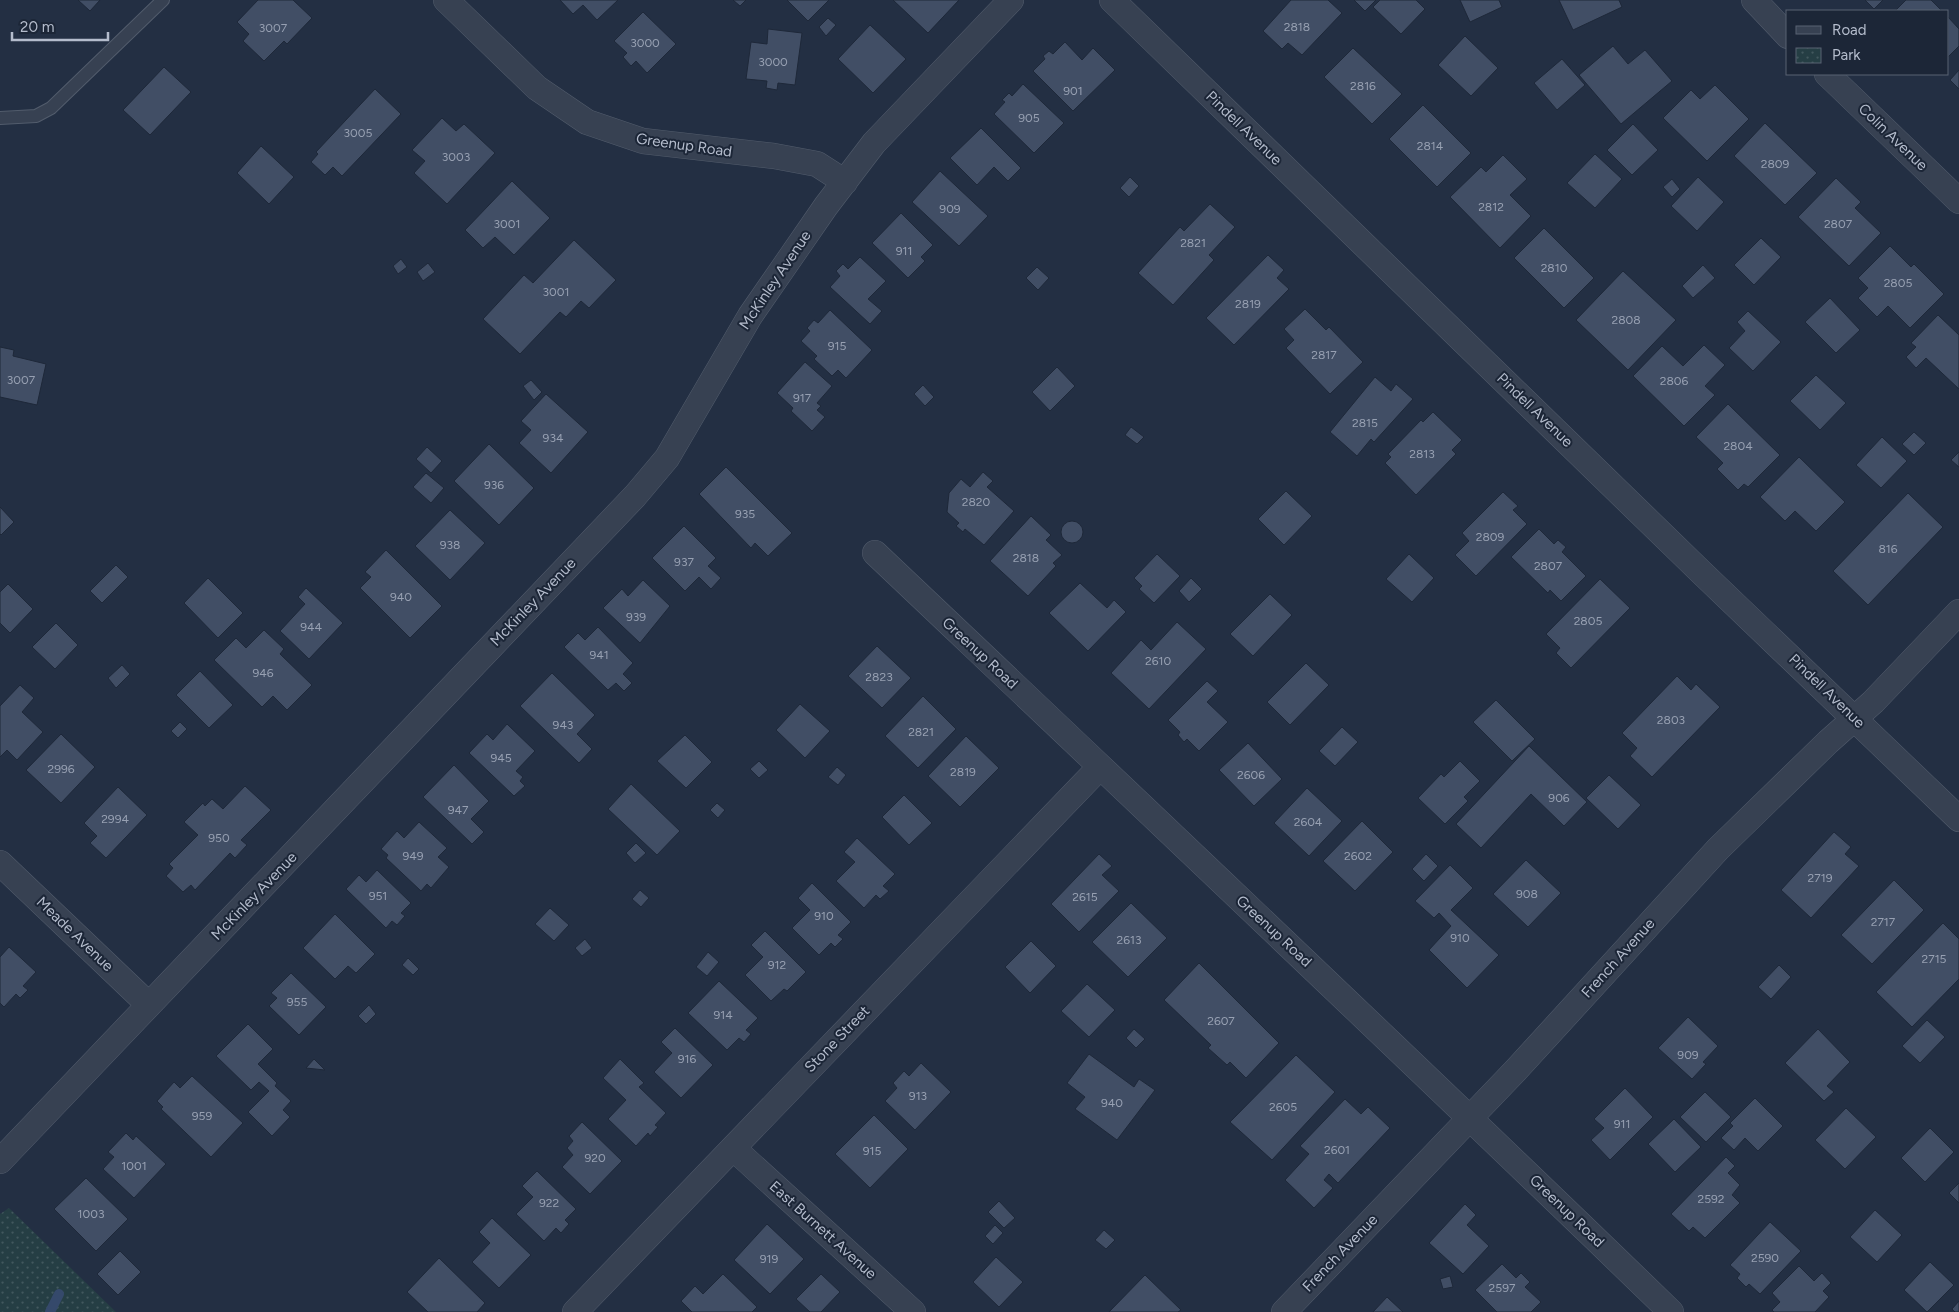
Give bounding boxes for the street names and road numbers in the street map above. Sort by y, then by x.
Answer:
street label: Pindell Avenue [1202,87,1286,169]
street label: Colin Avenue [1855,100,1931,174]
street label: Greenup Road [635,129,733,161]
street label: McKinley Avenue [735,227,815,333]
street label: Pindell Avenue [1493,369,1577,451]
street label: McKinley Avenue [486,554,580,650]
street label: Greenup Road [938,613,1022,693]
street label: Pindell Avenue [1785,650,1869,732]
street label: McKinley Avenue [207,848,301,944]
street label: Greenup Road [1232,891,1316,971]
street label: Meade Avenue [33,893,117,975]
street label: French Avenue [1578,915,1658,1001]
street label: Stone Street [801,1002,874,1076]
street label: Greenup Road [1526,1171,1608,1251]
street label: East Burnett Avenue [766,1177,880,1283]
street label: French Avenue [1299,1211,1381,1295]

